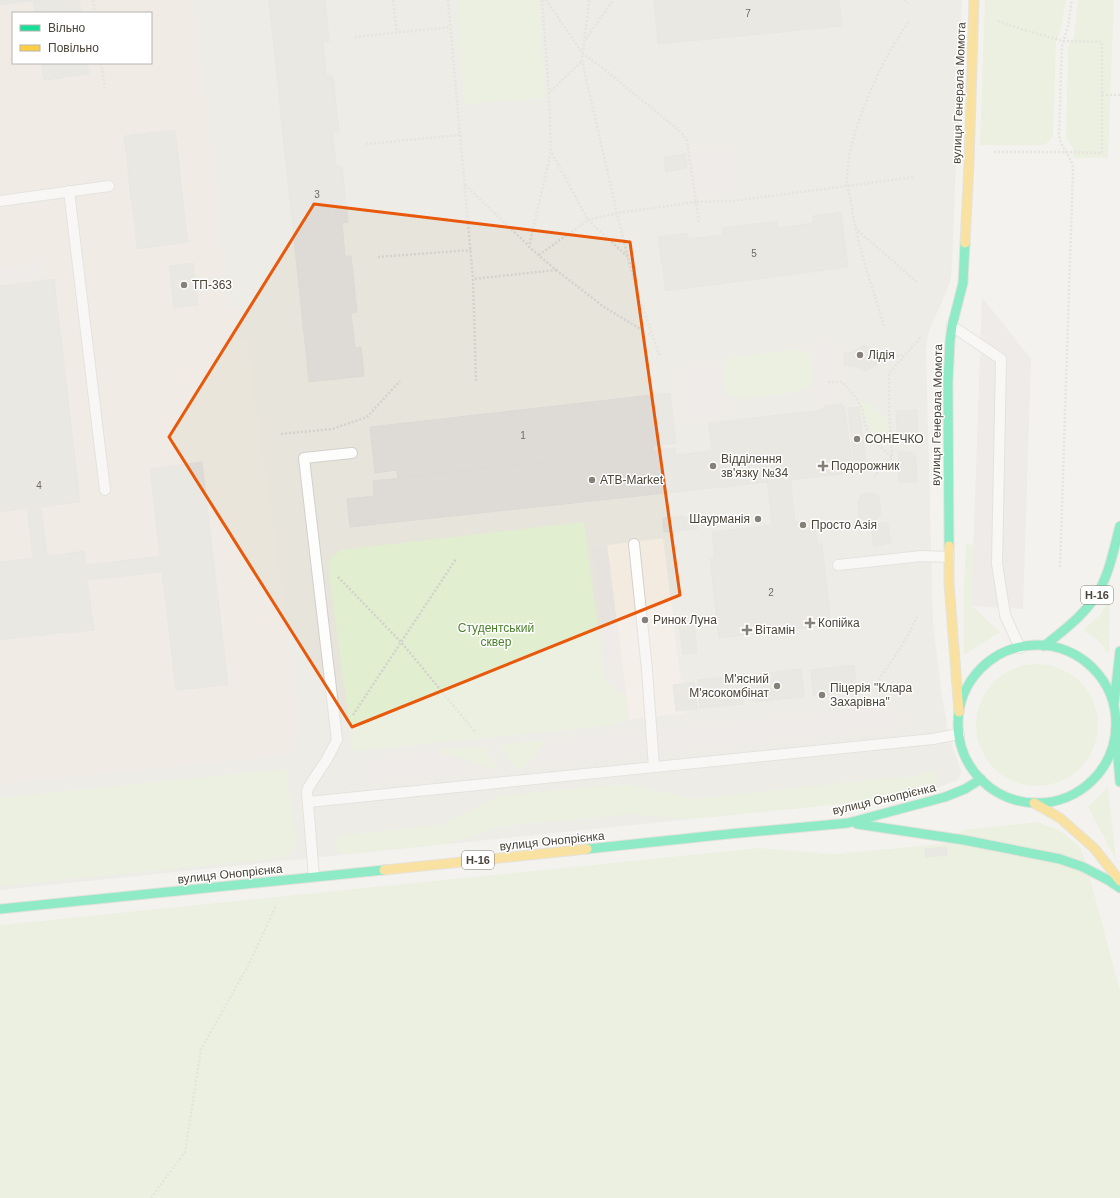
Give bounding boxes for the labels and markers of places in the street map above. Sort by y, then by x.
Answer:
place label: ТП-363 [192,278,232,292]
marker: ТП-363 [179,280,189,290]
place label: Лідія [868,348,895,362]
marker: Лідія [855,350,865,360]
place label: СОНЕЧКО [865,432,924,446]
marker: СОНЕЧКО [852,434,862,444]
place label: Відділення зв'язку №34 [721,452,788,480]
place label: Подорожник [831,459,900,473]
marker: Відділення зв'язку №34 [708,461,718,471]
marker: Подорожник [818,461,828,471]
place label: ATB-Market [600,473,664,487]
marker: ATB-Market [587,475,597,485]
place label: Шаурманія [689,512,750,526]
marker: Шаурманія [753,514,763,524]
place label: Просто Азія [811,518,877,532]
marker: Просто Азія [798,520,808,530]
place label: Ринок Луна [653,613,717,627]
marker: Ринок Луна [640,615,650,625]
place label: Копійка [818,616,860,630]
marker: Копійка [805,618,815,628]
place label: Вітамін [755,623,795,637]
marker: Вітамін [742,625,752,635]
place label: М'ясний М'ясокомбінат [689,672,770,700]
marker: М'ясний М'ясокомбінат [772,681,782,691]
place label: Піцерія "Клара Захарівна" [830,681,912,709]
marker: Піцерія "Клара Захарівна" [817,690,827,700]

